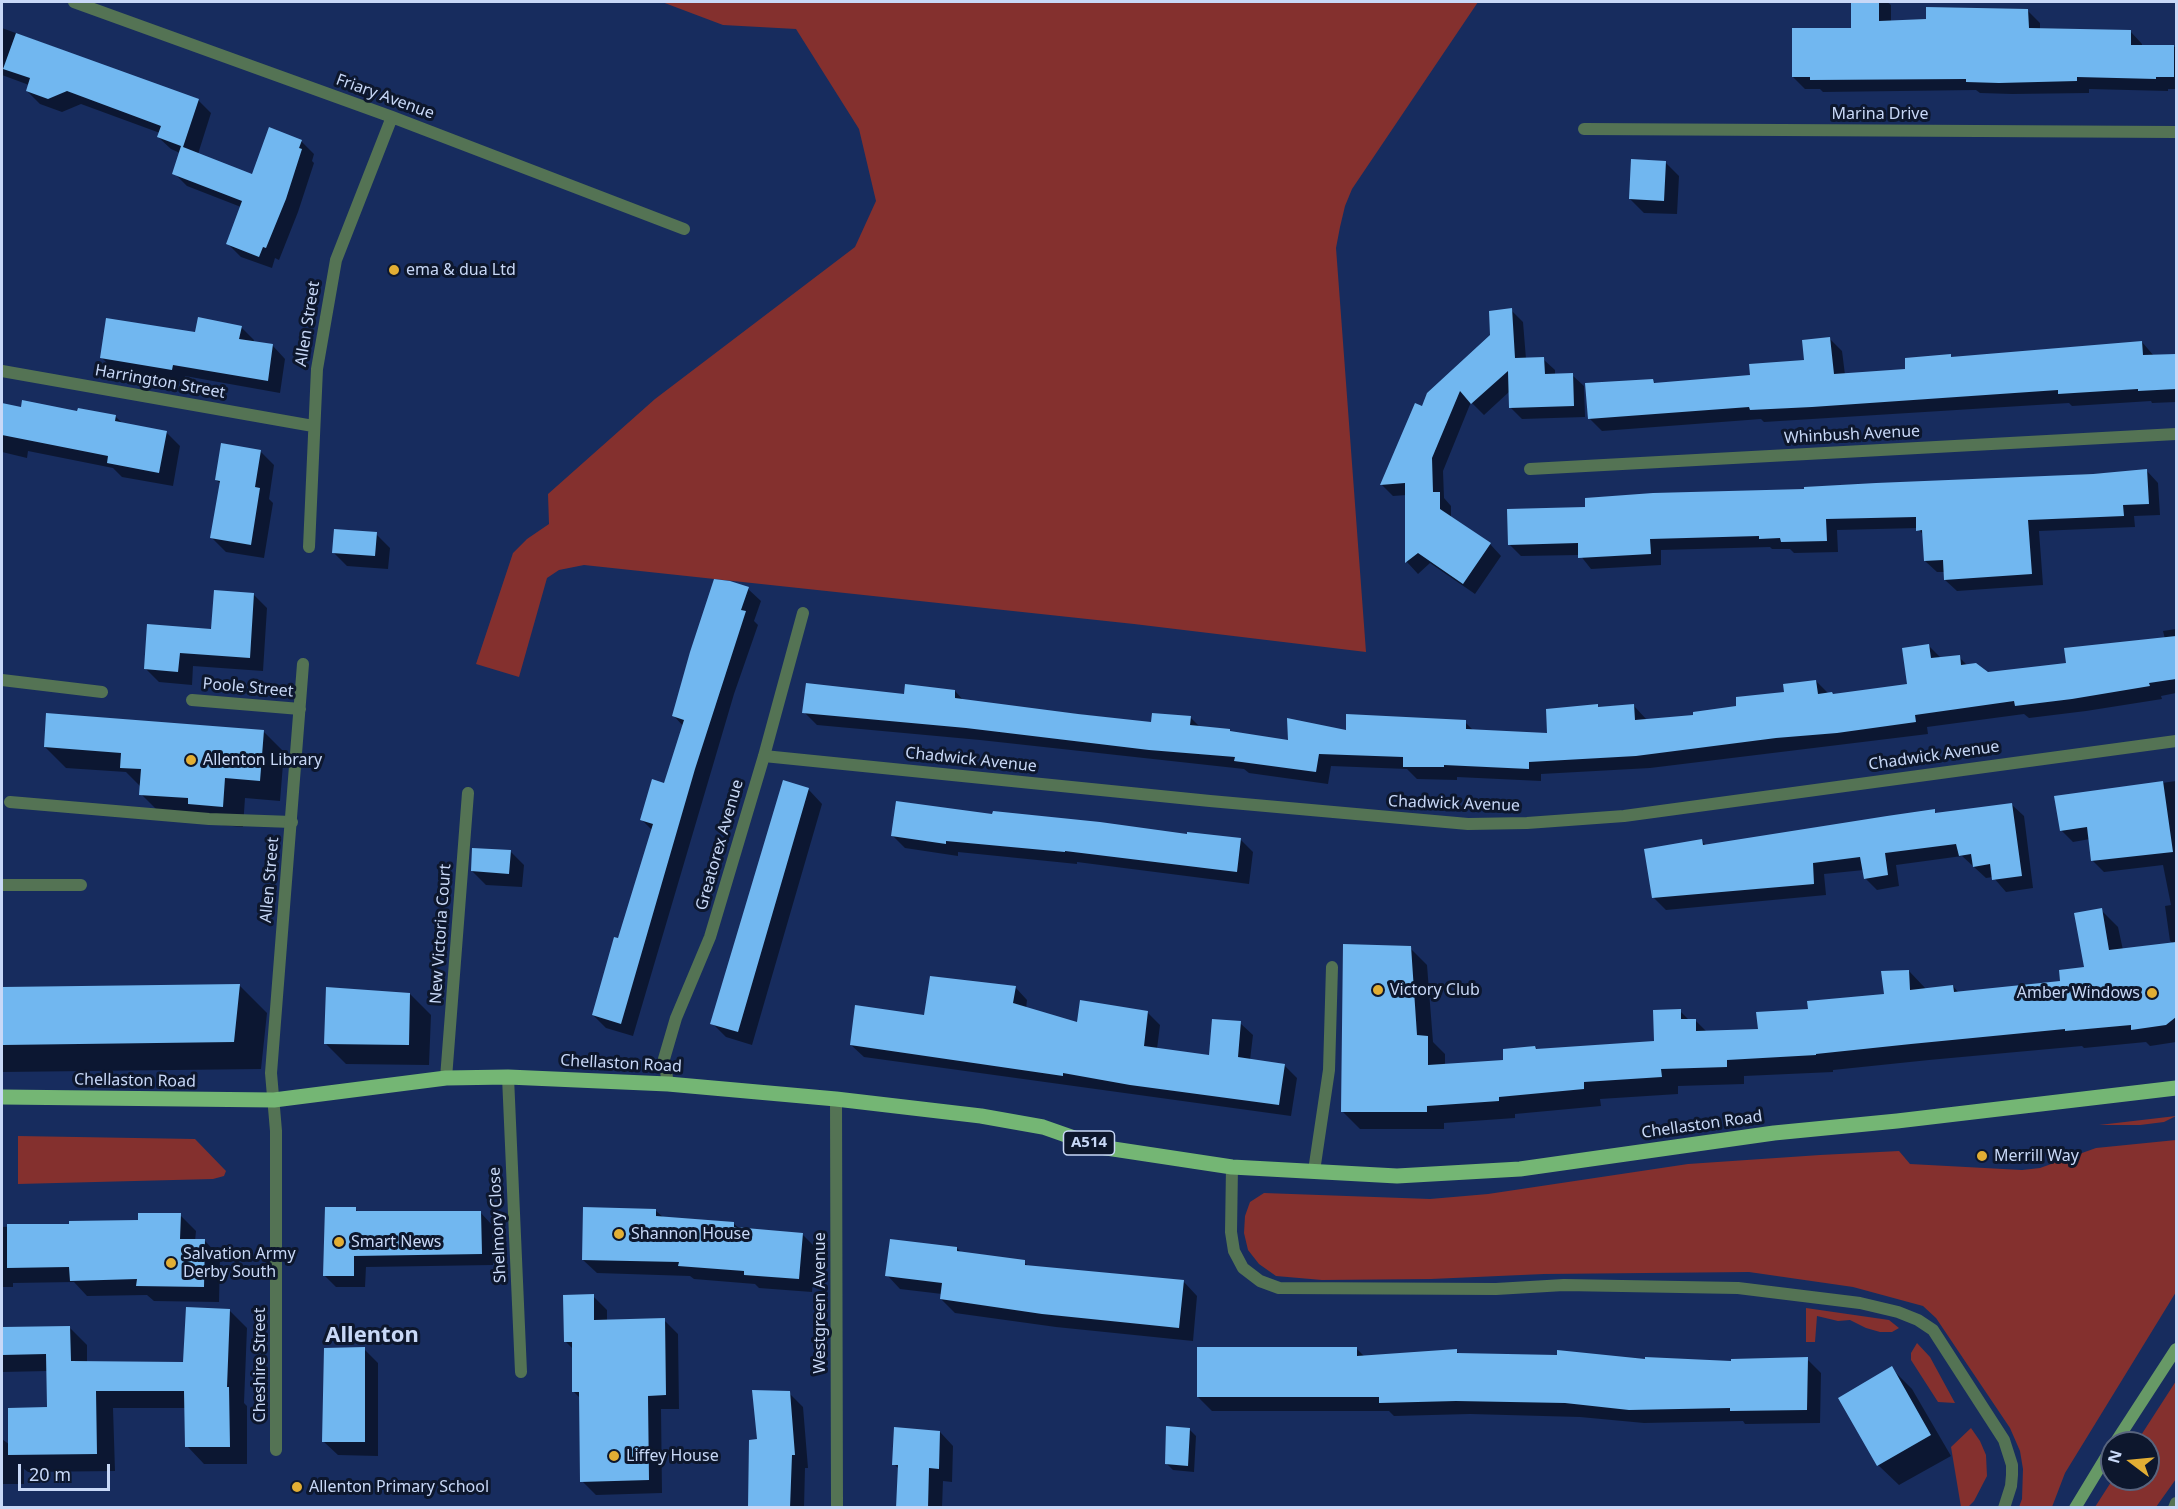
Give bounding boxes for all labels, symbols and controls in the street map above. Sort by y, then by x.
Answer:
street label: Friary Avenue [333,70,437,124]
street label: Marina Drive [1832,104,1928,124]
place label: ema & dua Ltd [406,260,516,280]
marker: ema & dua Ltd [387,263,401,277]
street label: Allen Street [292,280,324,368]
street label: Harrington Street [93,361,227,403]
street label: Whinbush Avenue [1783,422,1921,448]
street label: Poole Street [202,674,294,702]
street label: Chadwick Avenue [1867,737,2001,775]
street label: Chadwick Avenue [904,744,1038,776]
place label: Allenton Library [203,750,322,770]
marker: Allenton Library [184,753,198,767]
street label: Greatorex Avenue [692,777,748,913]
street label: Chadwick Avenue [1388,792,1520,816]
street label: Allen Street [257,836,283,924]
street label: New Victoria Court [427,863,455,1005]
place label: Victory Club [1390,980,1480,1000]
marker: Victory Club [1371,983,1385,997]
place label: Amber Windows [2017,983,2140,1003]
marker: Amber Windows [2145,986,2159,1000]
street label: Chellaston Road [560,1051,682,1077]
street label: Chellaston Road [74,1070,196,1092]
street label: Chellaston Road [1640,1107,1764,1143]
road number: A514 [1064,1131,1114,1155]
place label: Merrill Way [1994,1146,2079,1166]
marker: Merrill Way [1975,1149,1989,1163]
street label: Shelmory Close [485,1167,511,1283]
place label: Shannon House [631,1224,750,1244]
marker: Shannon House [612,1227,626,1241]
place label: Smart News [351,1232,441,1252]
street label: Westgreen Avenue [810,1232,830,1374]
marker: Smart News [332,1235,346,1249]
place label: Salvation Army Derby South [183,1244,296,1282]
marker: Salvation Army Derby South [164,1256,178,1270]
street label: Cheshire Street [250,1308,270,1422]
district label: Allenton [325,1323,419,1349]
north arrow [2100,1431,2160,1491]
place label: Liffey House [626,1446,719,1466]
text: N [2102,1447,2127,1466]
marker: Liffey House [607,1449,621,1463]
scale bar [21,1452,112,1490]
text: 20 m [29,1462,71,1486]
place label: Allenton Primary School [309,1477,489,1497]
marker: Allenton Primary School [290,1480,304,1494]

